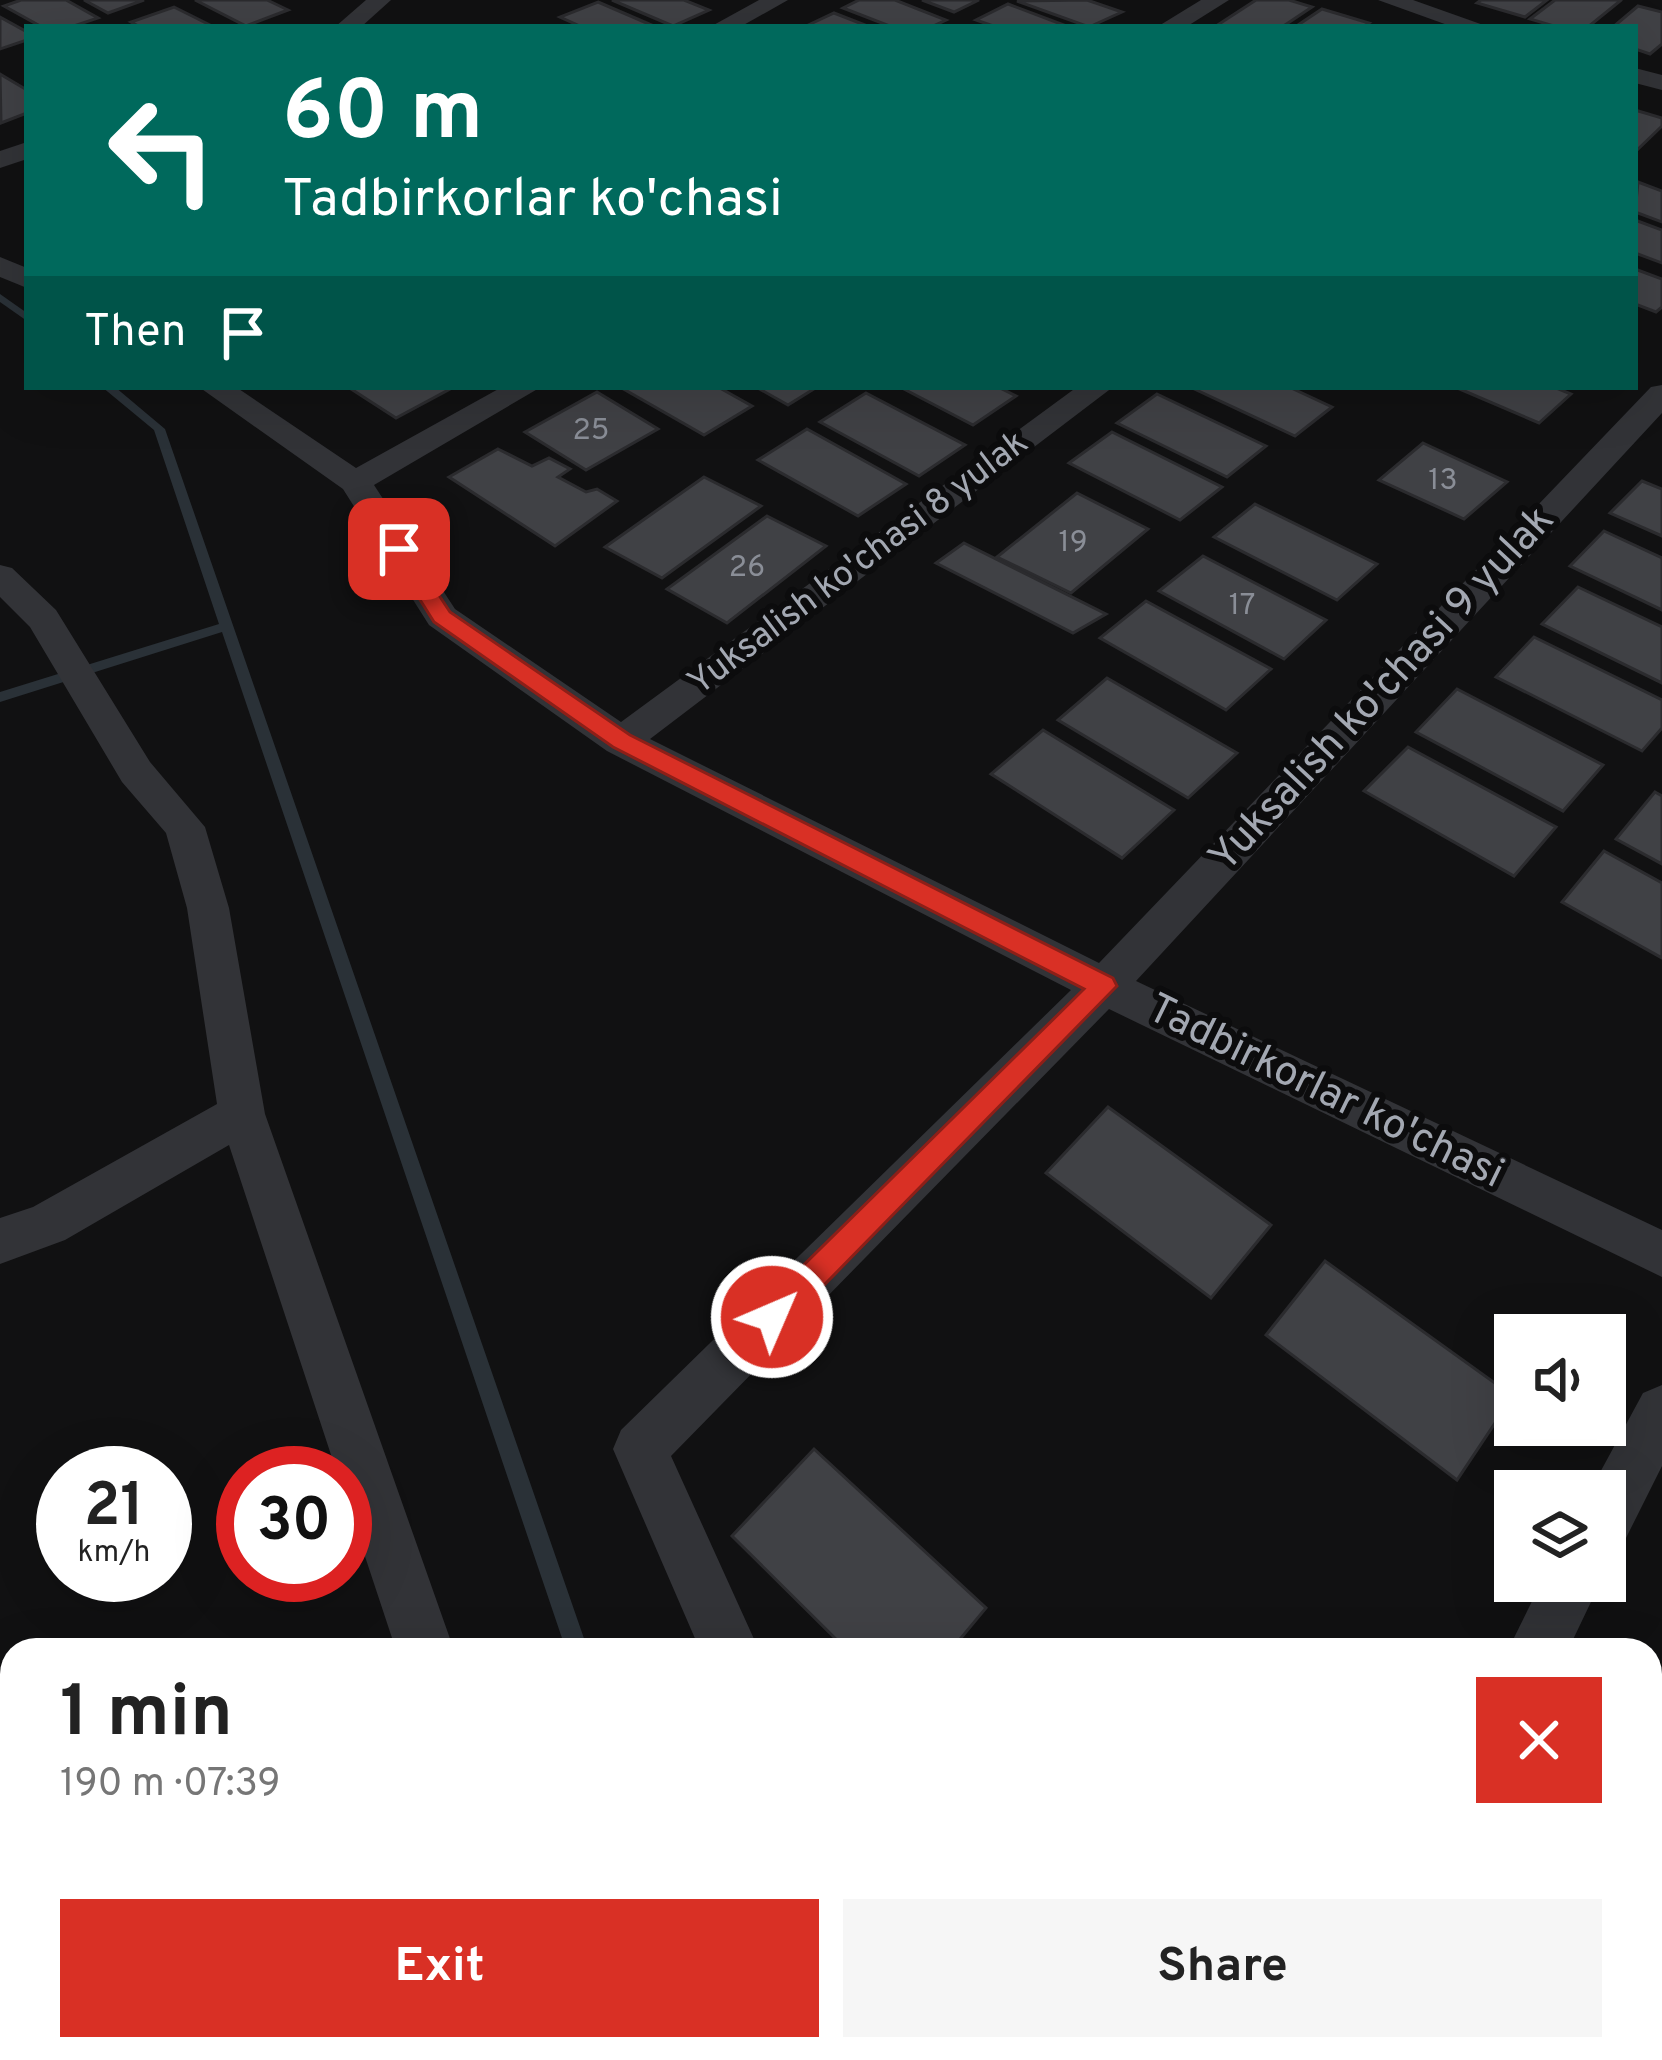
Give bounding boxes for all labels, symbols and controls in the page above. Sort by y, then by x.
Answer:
text: 60 m [282,63,483,169]
icon: left [84,72,240,228]
text: Tadbirkorlar ko'chasi [282,167,783,236]
icon: arrive [210,300,276,366]
text: Then [84,305,186,362]
house number: 25 [573,413,610,450]
street label: Yuksalish ko'chasi 8 yulak [680,421,1038,707]
house number: 13 [1428,463,1458,500]
street label: Yuksalish ko'chasi 9 yulak [1199,496,1567,884]
pin [348,498,450,600]
icon: arrive [366,516,432,582]
house number: 19 [1058,525,1088,562]
house number: 26 [729,550,765,587]
house number: 17 [1229,588,1255,625]
street label: Tadbirkorlar ko'chasi [1138,984,1512,1202]
position arrow [709,1254,835,1380]
map controls [1494,1314,1626,1602]
button: sound [1494,1314,1626,1446]
speed limit sign: 30 [216,1446,372,1602]
button: layers [1494,1470,1626,1602]
text: 21 [84,1471,144,1547]
text: km/h [78,1535,150,1572]
text: 1 min [60,1670,233,1762]
button: close [1476,1677,1602,1803]
text: 190 m · 07:39 [60,1761,281,1810]
button: Exit [60,1899,819,2037]
button: Share [843,1899,1602,2037]

